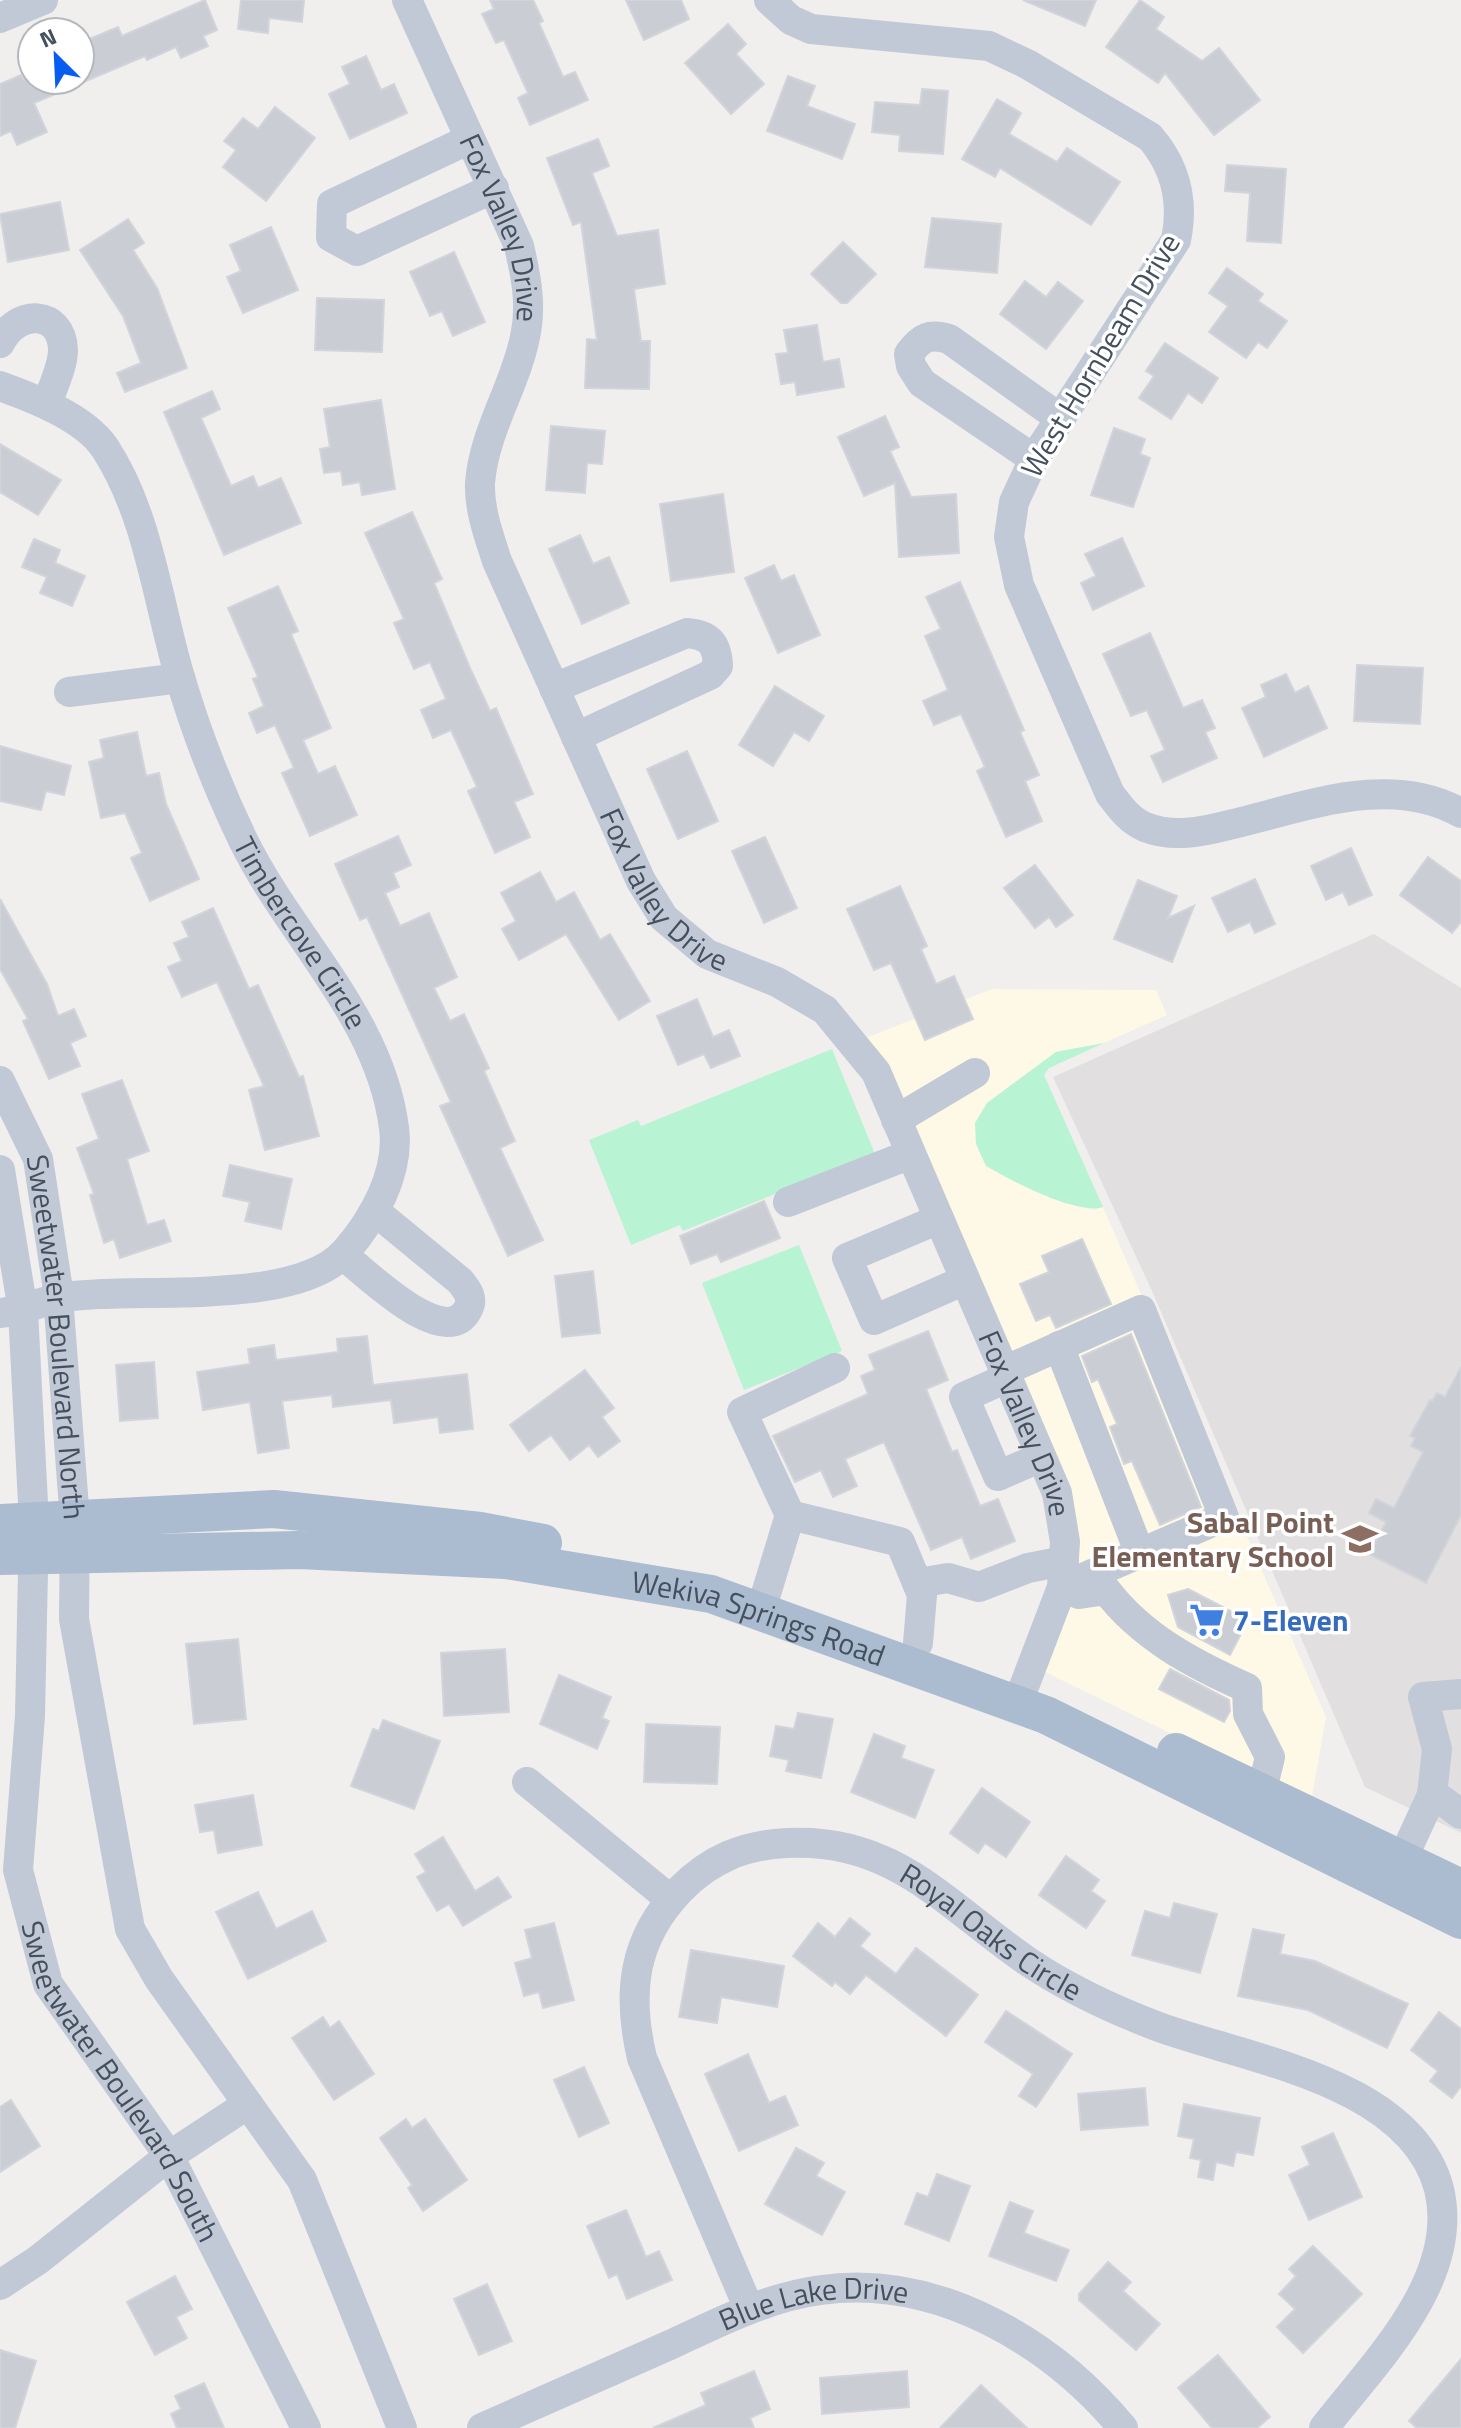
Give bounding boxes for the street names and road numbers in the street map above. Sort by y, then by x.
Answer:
street label: Fox Valley Drive [448,126,551,323]
street label: West Hornbeam Drive [1009,224,1191,486]
street label: Fox Valley Drive [588,801,735,983]
street label: Timbercove Circle [222,828,380,1037]
street label: Sweetwater Boulevard North [15,1151,98,1521]
street label: Fox Valley Drive [967,1323,1083,1520]
street label: Wekiva Springs Road [628,1558,892,1678]
street label: Royal Oaks Circle [891,1851,1090,2012]
street label: Sweetwater Boulevard South [9,1916,232,2250]
street label: Blue Lake Drive [711,2265,913,2343]

